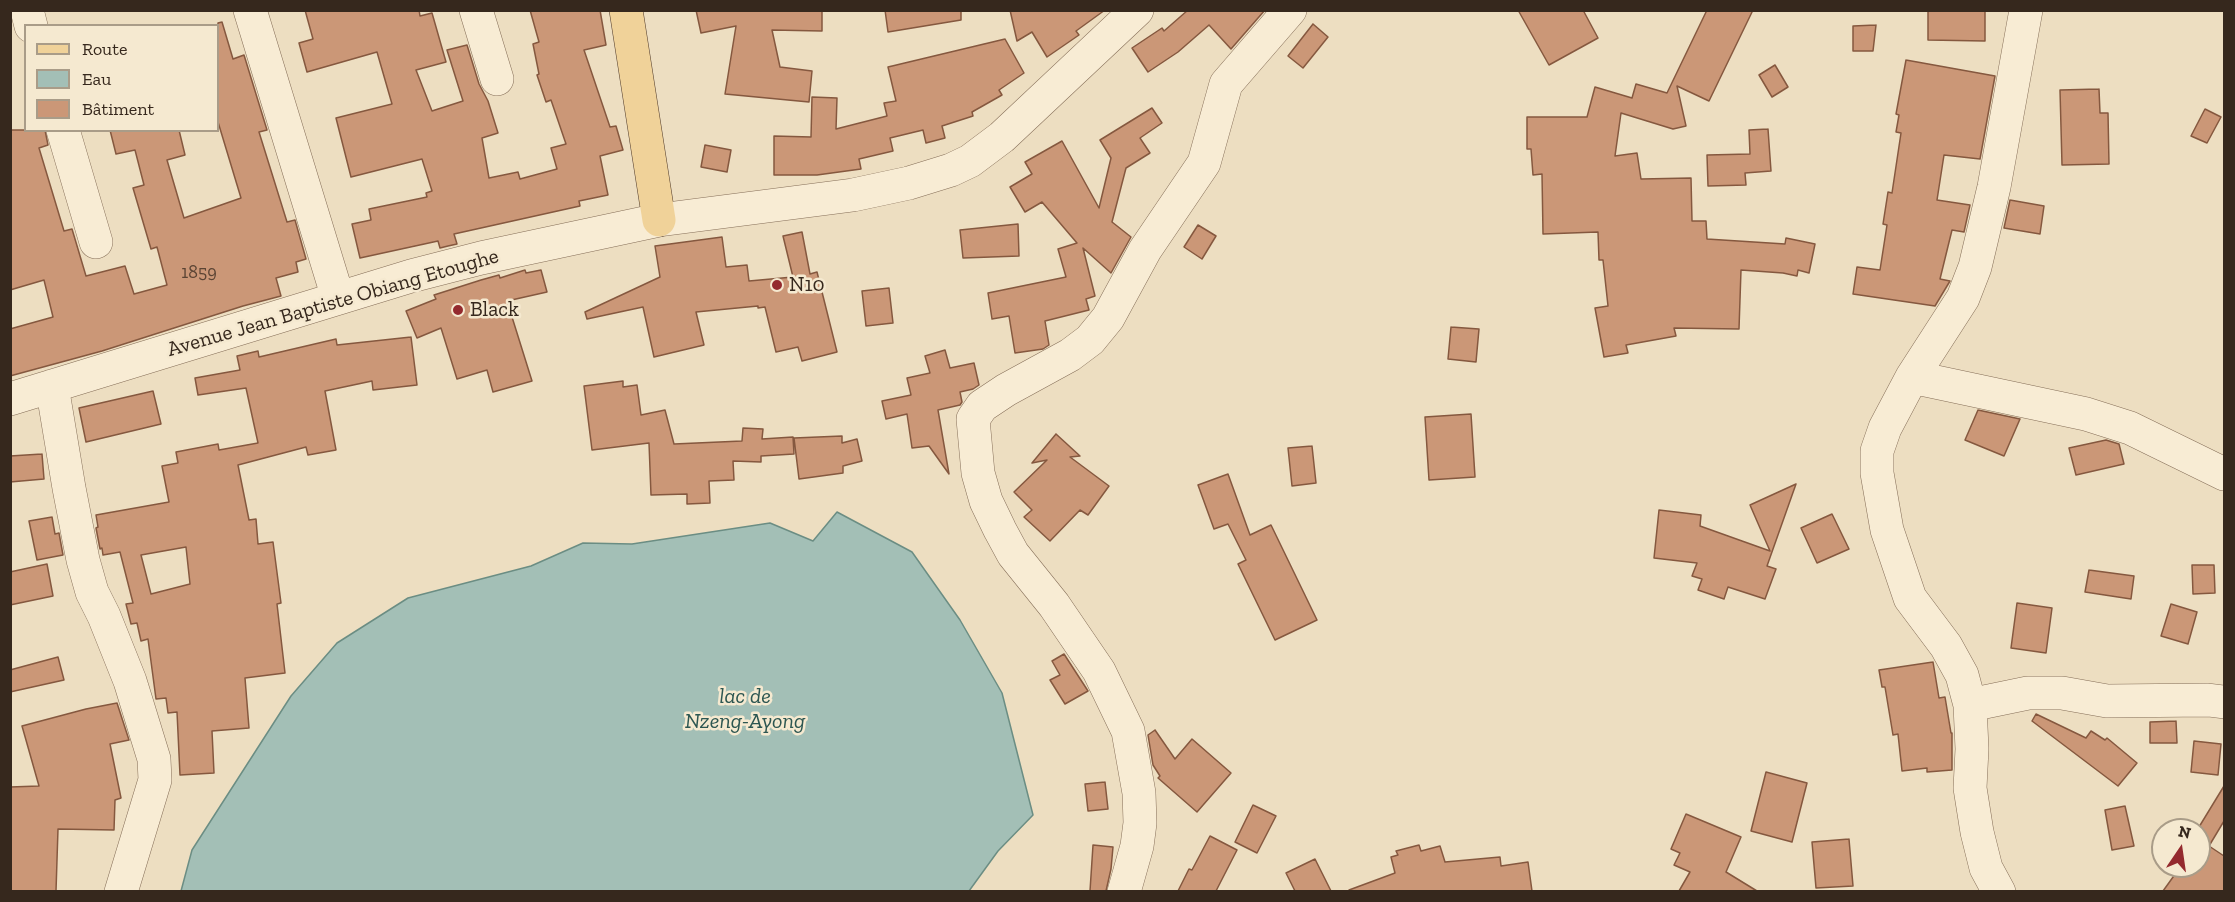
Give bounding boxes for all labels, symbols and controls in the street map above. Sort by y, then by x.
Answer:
legend [24,24,219,132]
text: Route [82,38,127,60]
text: Eau [82,68,111,90]
text: Bâtiment [82,98,154,120]
street label: Avenue Jean Baptiste Obiang Etoughe [164,244,502,362]
house number: 1859 [181,262,217,284]
place label: N10 [789,272,825,298]
marker: N10 [770,278,784,292]
place label: Black [470,297,519,323]
marker: Black [451,303,465,317]
water label: lac de Nzeng-Ayong [685,684,805,736]
north arrow [2151,818,2211,878]
text: N [2177,821,2193,843]

